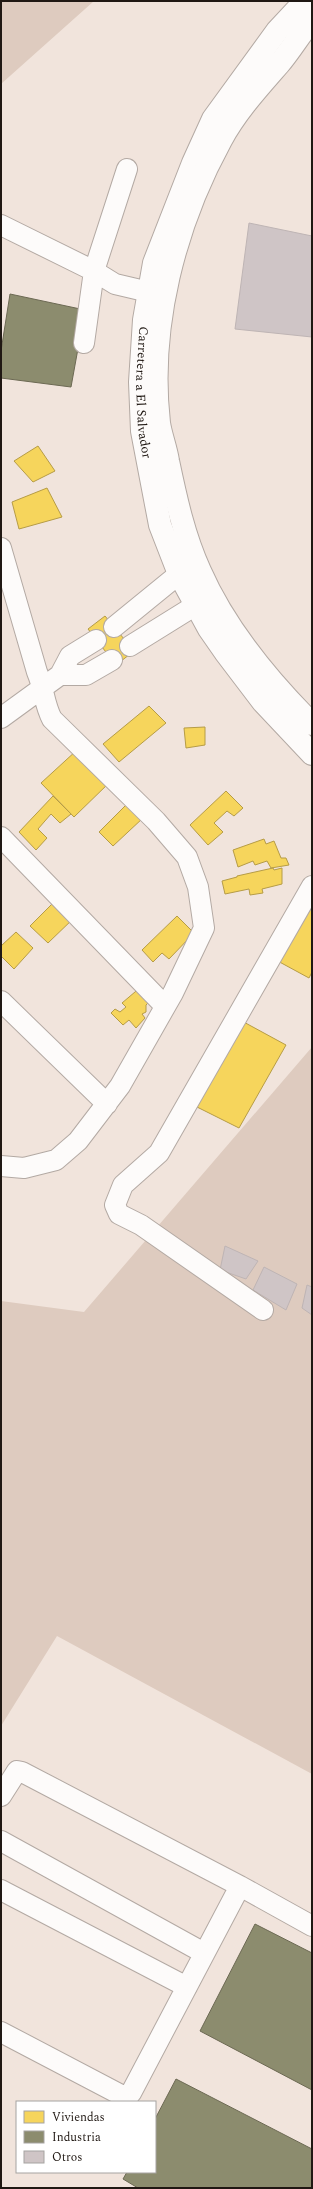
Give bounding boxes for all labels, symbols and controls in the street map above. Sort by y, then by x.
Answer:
street label: Carretera a El Salvador [130,326,157,460]
legend [16,2101,156,2173]
text: Viviendas [52,2108,105,2127]
text: Industria [52,2128,101,2147]
text: Otros [52,2148,82,2167]

